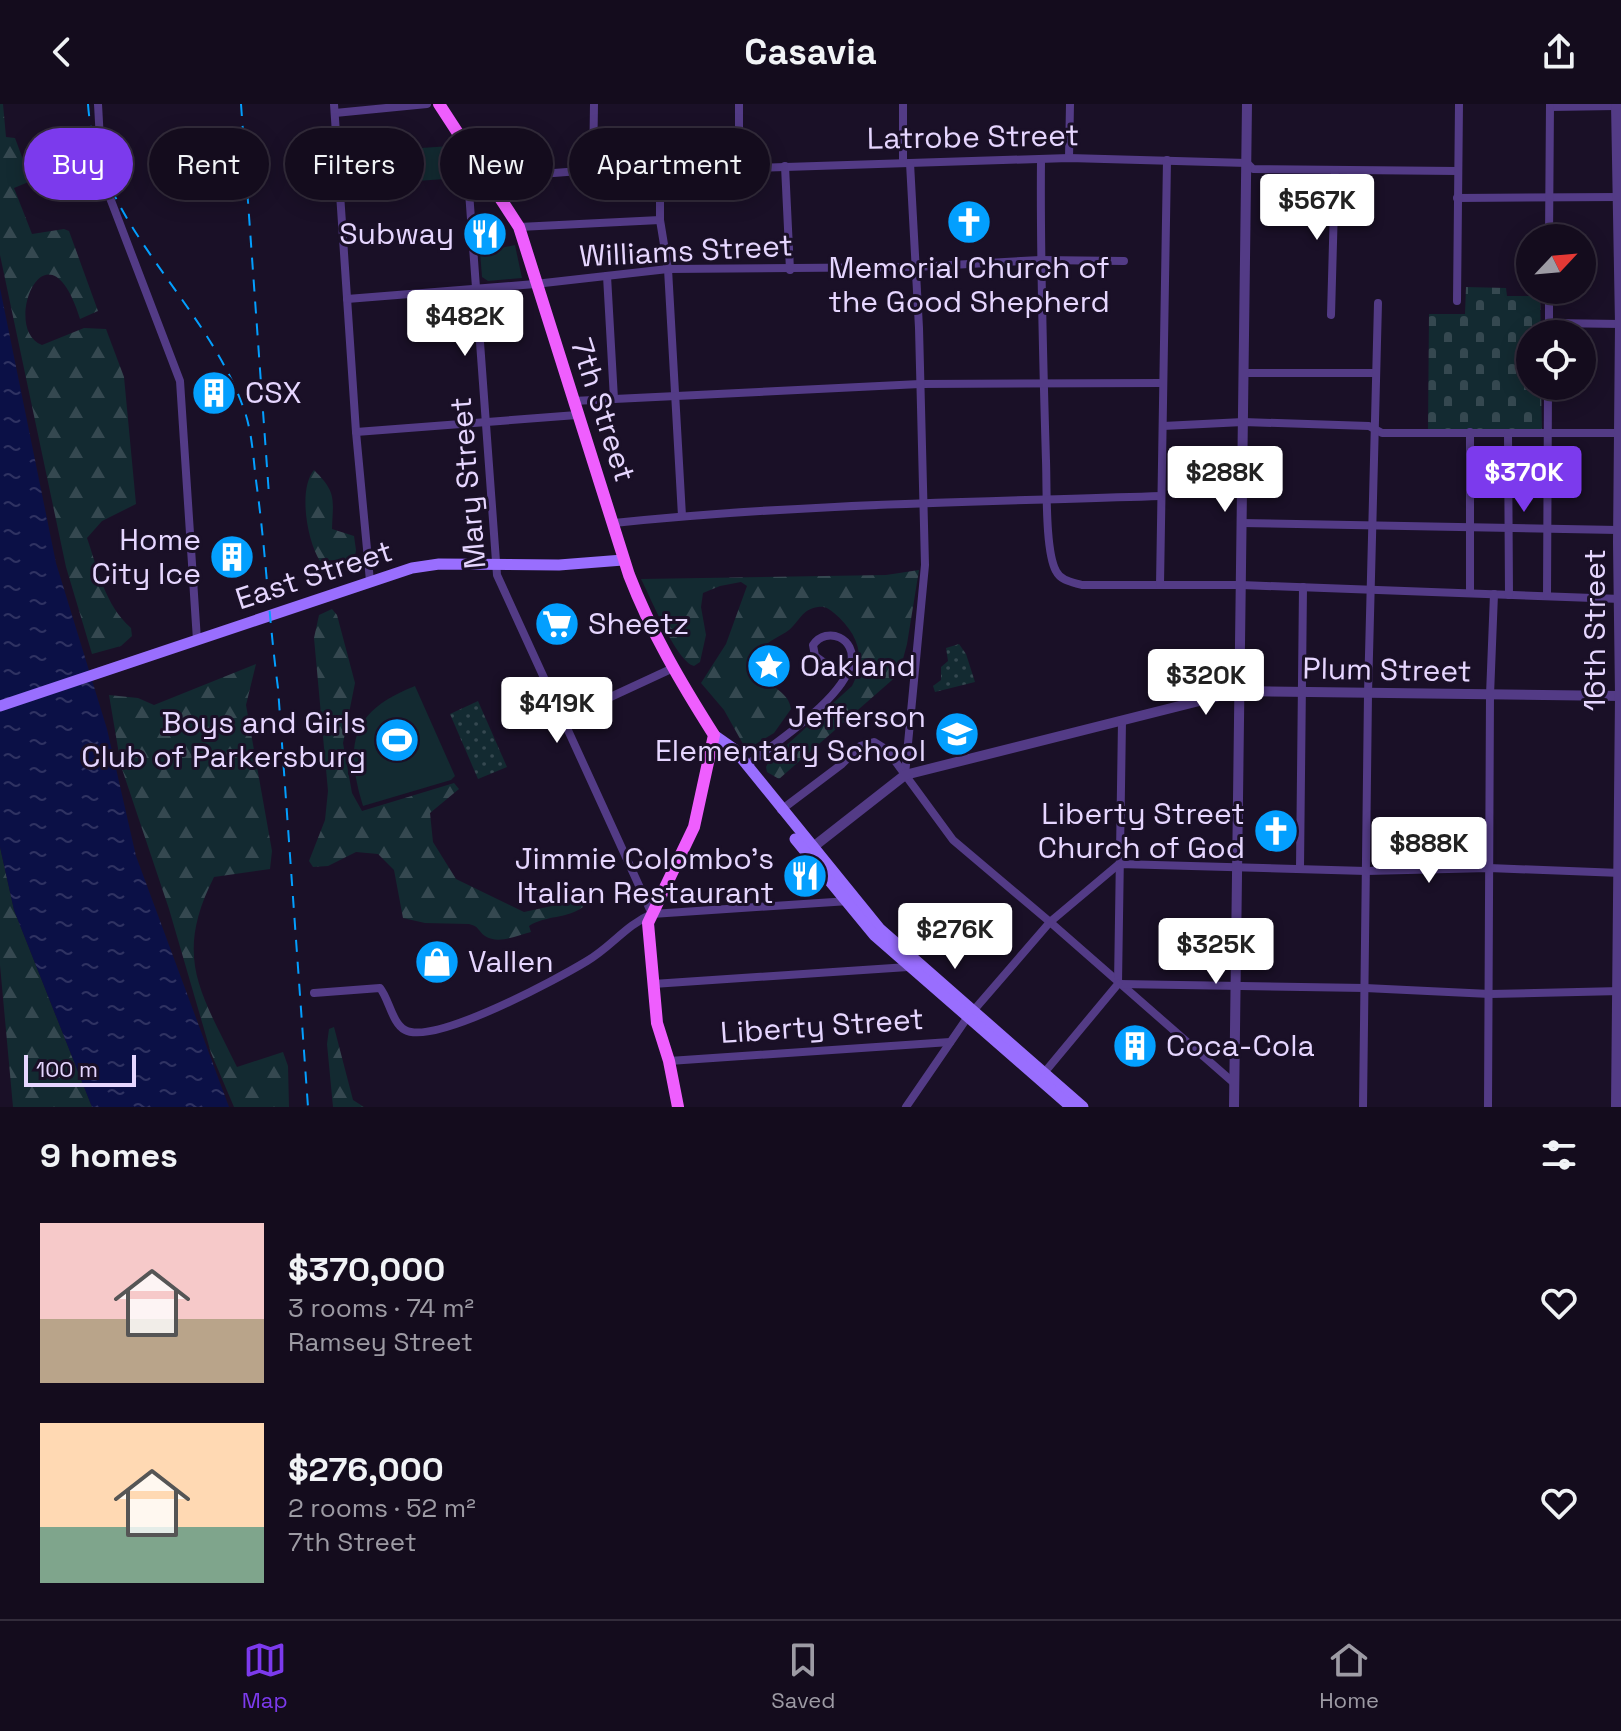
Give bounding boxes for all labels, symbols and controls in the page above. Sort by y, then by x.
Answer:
text: Casavia [744,29,877,75]
icon: back [40,30,84,74]
icon: share [1537,30,1581,74]
street label: Latrobe Street [867,115,1079,158]
chip: Buy [24,128,133,200]
chip: Rent [149,128,269,200]
chip: Filters [285,128,424,200]
chip: New [440,128,553,200]
chip: Apartment [569,128,770,200]
pin: $567K [1261,174,1373,242]
text: $567K [1278,183,1356,217]
church icon: Memorial Church of the Good Shepherd [945,198,993,246]
restaurant icon: Subway [461,210,509,258]
place label: Subway [339,214,454,253]
north arrow [1516,224,1596,304]
map controls [1516,224,1596,400]
street label: Williams Street [578,225,794,276]
place label: Memorial Church of the Good Shepherd [828,248,1110,321]
pin: $482K [409,290,521,358]
text: $482K [425,299,505,333]
button: locate [1516,320,1596,400]
street label: 7th Street [562,333,645,486]
building icon: CSX [190,369,238,417]
place label: CSX [245,373,302,412]
street label: Mary Street [441,396,494,571]
pin: $288K [1169,446,1281,514]
pin: $370K [1468,446,1580,514]
text: $288K [1186,455,1264,489]
text: $370K [1485,455,1564,489]
place label: Home City Ice [92,520,201,593]
street label: East Street [230,531,397,618]
building icon: Home City Ice [208,533,256,581]
street label: 16th Street [1575,549,1614,711]
supermarket icon: Sheetz [533,600,581,648]
place label: Sheetz [588,604,689,643]
place icon: Oakland [745,642,793,690]
place label: Oakland [800,646,916,685]
pin: $320K [1150,649,1262,717]
street label: Plum Street [1302,649,1472,690]
text: $320K [1166,658,1246,692]
pin: $419K [501,677,613,745]
text: $419K [519,686,595,720]
place label: Jefferson Elementary School [655,697,926,770]
place label: Boys and Girls Club of Parkersburg [81,703,366,776]
school or university icon: Jefferson Elementary School [933,710,981,758]
sports icon: Boys and Girls Club of Parkersburg [373,716,421,764]
place label: Liberty Street Church of God [1038,794,1245,867]
church icon: Liberty Street Church of God [1252,807,1300,855]
pin: $888K [1373,817,1485,885]
text: $888K [1390,826,1468,860]
place label: Jimmie Colombo's Italian Restaurant [515,839,774,912]
restaurant icon: Jimmie Colombo's Italian Restaurant [781,852,829,900]
pin: $276K [899,903,1011,971]
text: $276K [916,912,994,946]
pin: $325K [1160,918,1272,986]
text: $325K [1177,927,1255,961]
shop icon: Vallen [413,938,461,986]
place label: Vallen [468,942,554,981]
street label: Liberty Street [719,999,925,1052]
building icon: Coca-Cola [1111,1022,1159,1070]
place label: Coca-Cola [1166,1026,1315,1065]
scale bar [24,1051,136,1087]
text: 100 m [36,1055,98,1083]
icon: filters [1537,1133,1581,1177]
text: 9 homes [40,1134,178,1177]
text: $370,000 [288,1248,445,1291]
icon: home [104,1255,200,1351]
icon: heart [1537,1281,1581,1325]
text: 3 rooms · 74 m² [288,1291,474,1325]
text: Ramsey Street [288,1325,473,1359]
text: $276,000 [288,1448,444,1491]
icon: home [104,1455,200,1551]
icon: heart [1537,1481,1581,1525]
text: 2 rooms · 52 m² [288,1491,476,1525]
text: 7th Street [288,1525,417,1559]
tab: Map [242,1638,288,1714]
tab: Saved [771,1638,836,1714]
tab: Home [1319,1638,1379,1714]

